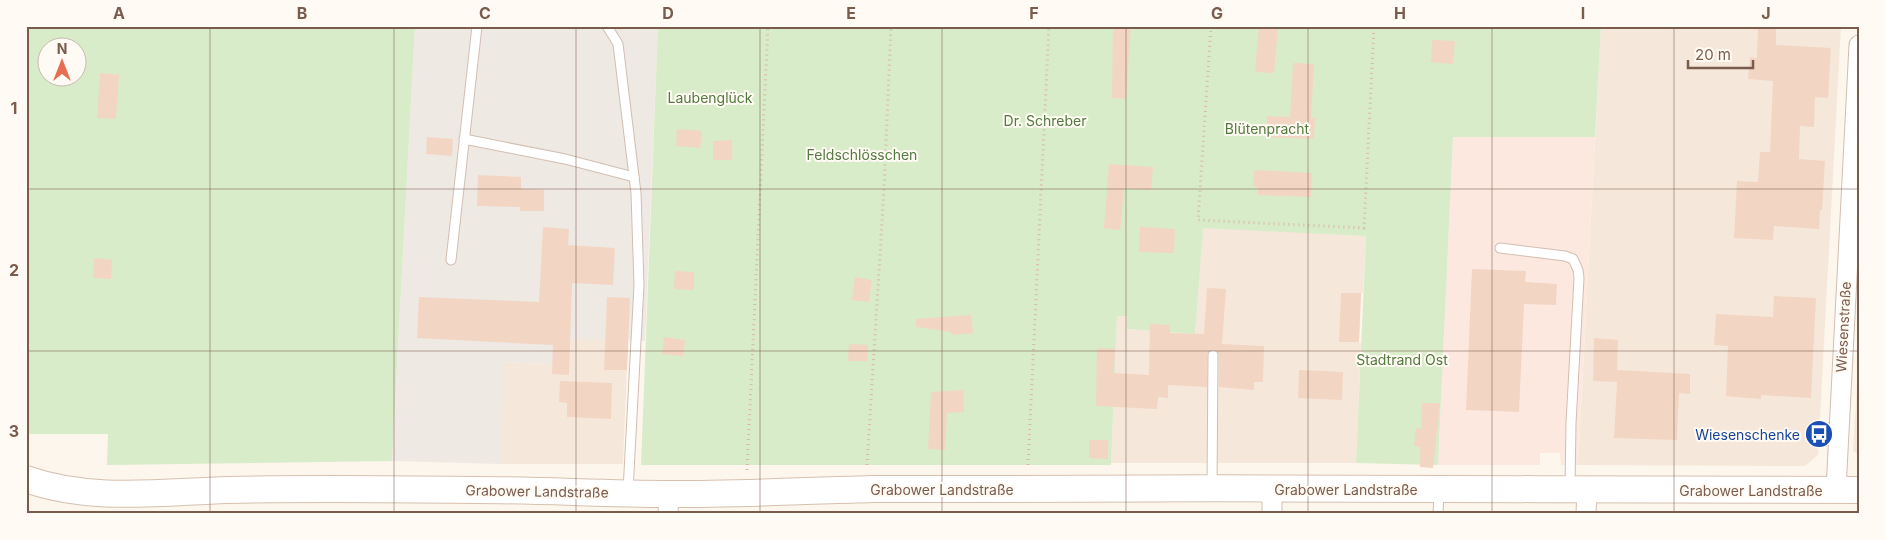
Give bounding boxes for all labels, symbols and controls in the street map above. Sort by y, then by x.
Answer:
text: A [113,3,125,23]
text: B [297,3,307,23]
text: C [479,3,491,23]
text: D [662,3,674,23]
text: E [846,3,856,23]
text: F [1029,3,1039,23]
text: G [1211,3,1223,23]
text: H [1394,3,1406,23]
text: I [1581,3,1585,23]
text: J [1761,3,1771,23]
north arrow [38,38,88,88]
scale bar [1688,38,1752,70]
text: N [57,40,67,57]
text: 20 m [1695,45,1731,64]
park label: Laubenglück [668,89,753,106]
text: 1 [11,98,17,118]
park label: Dr. Schreber [1004,112,1086,129]
park label: Blütenpracht [1225,120,1310,137]
park label: Feldschlösschen [807,146,917,163]
text: 2 [9,260,19,280]
street label: Wiesenstraße [1832,281,1854,373]
park label: Stadtrand Ost [1356,351,1448,368]
bus stop icon: Wiesenschenke [1804,419,1834,449]
text: 3 [9,421,19,441]
place label: Wiesenschenke [1695,426,1800,443]
street label: Grabower Landstraße [465,481,609,501]
street label: Grabower Landstraße [870,481,1014,498]
street label: Grabower Landstraße [1274,481,1418,498]
street label: Grabower Landstraße [1679,482,1823,499]

